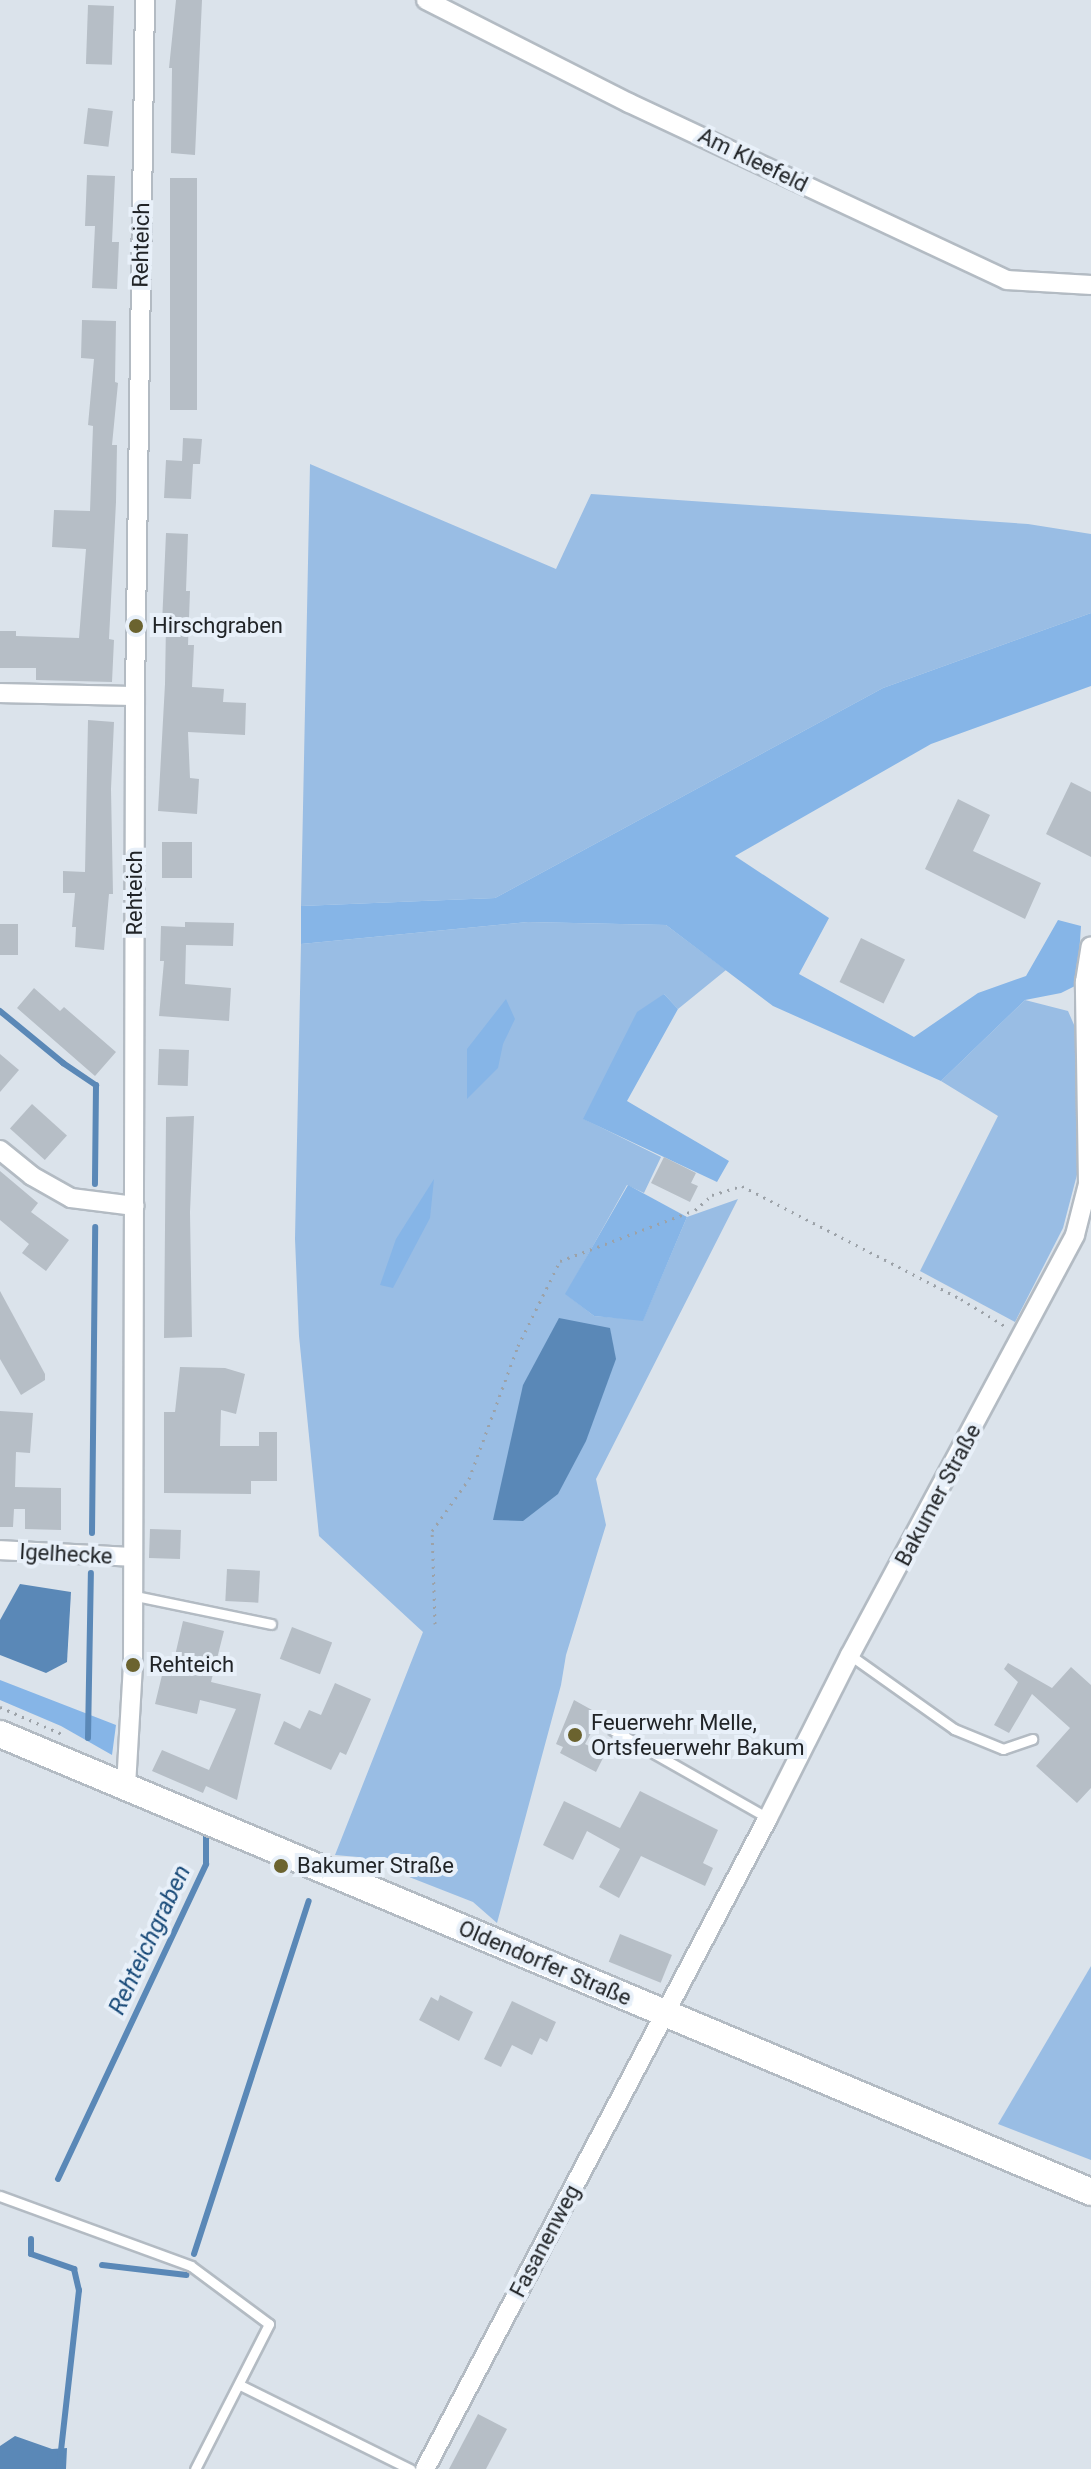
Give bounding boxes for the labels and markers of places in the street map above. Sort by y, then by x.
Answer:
place label: Hirschgraben [152,613,283,639]
marker: Hirschgraben [127,617,145,635]
place label: Rehteich [149,1652,234,1678]
marker: Rehteich [124,1656,142,1674]
place label: Feuerwehr Melle, Ortsfeuerwehr Bakum [591,1709,805,1760]
marker: Feuerwehr Melle, Ortsfeuerwehr Bakum [566,1726,584,1744]
place label: Bakumer Straße [297,1853,454,1879]
marker: Bakumer Straße [272,1857,290,1875]

